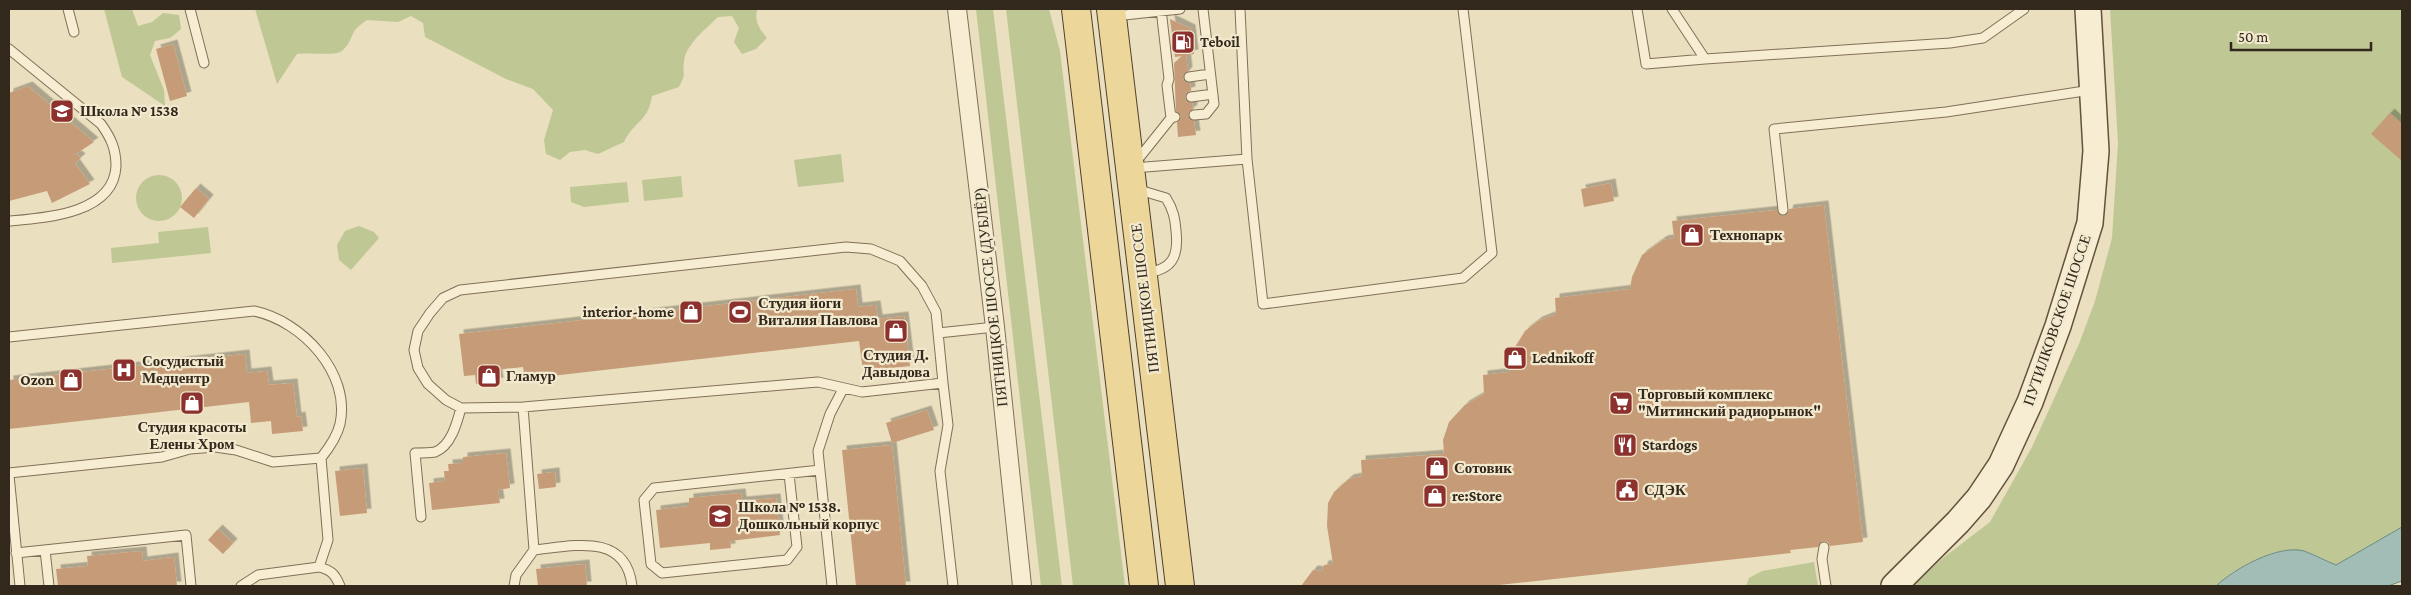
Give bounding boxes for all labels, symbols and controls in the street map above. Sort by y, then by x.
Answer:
scale bar [2231,20,2371,52]
fuel station icon: Teboil [1170,29,1196,55]
text: 50 m [2238,29,2268,45]
place label: Teboil [1200,34,1241,50]
school or university icon: Школа № 1538 [49,98,75,124]
place label: Школа № 1538 [80,103,179,119]
street label: ПЯТНИЦКОЕ ШОССЕ (ДУБЛЁР) [972,186,1011,408]
street label: ПЯТНИЦКОЕ ШОССЕ [1128,222,1162,374]
shop icon: Технопарк [1679,222,1705,248]
place label: Технопарк [1710,227,1783,243]
street label: ПУТИЛКОВСКОЕ ШОССЕ [2020,232,2094,408]
place label: Студия йоги Виталия Павлова [758,295,879,328]
shop icon: interior-home [678,299,704,325]
sports icon: Студия йоги Виталия Павлова [727,299,753,325]
place label: interior-home [583,304,674,320]
shop icon: Студия Д. Давыдова [883,318,909,344]
shop icon: Lednikoff [1502,345,1528,371]
place label: Студия Д. Давыдова [862,347,930,380]
place label: Lednikoff [1532,350,1595,366]
place label: Сосудистый Медцентр [142,353,224,386]
hospital icon: Сосудистый Медцентр [111,357,137,383]
shop icon: Гламур [476,363,502,389]
shop icon: Ozon [58,367,84,393]
place label: Гламур [506,368,556,384]
place label: Ozon [20,372,54,388]
place label: Торговый комплекс "Митинский радиорынок" [1638,386,1821,419]
shop icon: Студия красоты Елены Хром [179,390,205,416]
supermarket icon: Торговый комплекс "Митинский радиорынок" [1608,390,1634,416]
place label: Студия красоты Елены Хром [137,419,247,452]
restaurant icon: Stardogs [1612,432,1638,458]
place label: Stardogs [1642,437,1697,453]
shop icon: Сотовик [1424,455,1450,481]
place label: Сотовик [1454,460,1512,476]
public building icon: СДЭК [1614,477,1640,503]
place label: СДЭК [1644,482,1686,498]
shop icon: re:Store [1422,483,1448,509]
place label: re:Store [1452,488,1502,504]
place label: Школа № 1538. Дошкольный корпус [738,499,879,532]
school or university icon: Школа № 1538. Дошкольный корпус [707,503,733,529]

